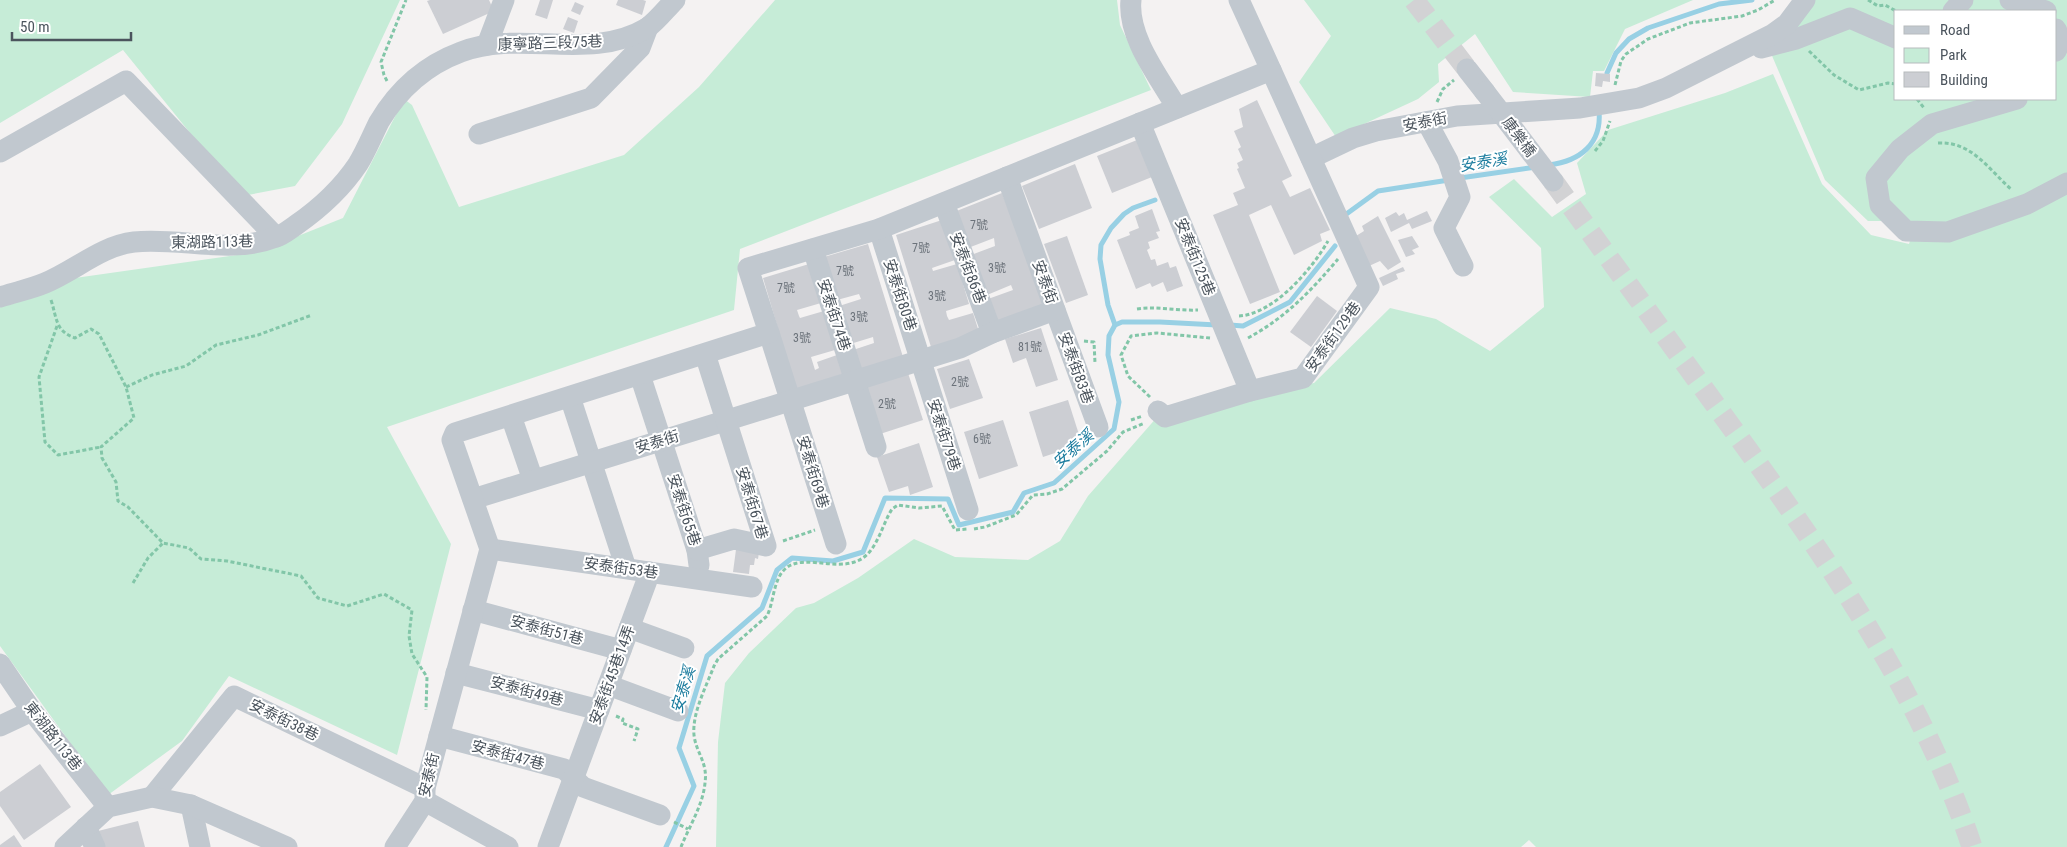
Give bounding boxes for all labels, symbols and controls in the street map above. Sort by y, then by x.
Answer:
scale bar [12,10,131,42]
legend [1894,10,2057,100]
text: 50 m [20,18,50,36]
text: Road [1940,21,1970,39]
street label: 康寧路三段75巷 [497,32,603,54]
text: Park [1940,46,1967,64]
text: Building [1940,71,1988,89]
street label: 安泰街 [1401,109,1449,135]
street label: 康樂橋 [1498,114,1540,160]
water label: 安泰溪 [1458,149,1510,175]
street label: 安泰街125巷 [1171,216,1219,298]
house number: 7號 [970,218,988,232]
street label: 安泰街86巷 [946,230,990,306]
street label: 東湖路113巷 [171,232,253,252]
house number: 7號 [912,241,930,255]
street label: 安泰街80巷 [880,257,920,333]
street label: 安泰街 [1029,258,1061,306]
house number: 3號 [988,261,1006,275]
house number: 7號 [836,264,854,278]
street label: 安泰街74巷 [814,277,854,353]
house number: 7號 [777,281,795,295]
house number: 3號 [928,289,946,303]
street label: 安泰街129巷 [1302,298,1364,376]
house number: 3號 [850,310,868,324]
street label: 安泰街83巷 [1055,330,1097,406]
house number: 3號 [793,331,811,345]
house number: 81號 [1018,340,1042,354]
house number: 2號 [951,375,969,389]
house number: 2號 [878,397,896,411]
street label: 安泰街79巷 [924,397,964,473]
water label: 安泰溪 [1049,425,1099,472]
street label: 安泰街 [633,427,681,457]
house number: 6號 [973,432,991,446]
street label: 安泰街69巷 [793,434,833,510]
street label: 安泰街67巷 [732,465,772,541]
street label: 安泰街65巷 [664,472,704,548]
street label: 安泰街53巷 [583,554,659,582]
street label: 安泰街51巷 [509,612,585,648]
street label: 安泰街45巷14弄 [586,623,638,727]
water label: 安泰溪 [667,662,700,716]
street label: 安泰街49巷 [489,673,565,709]
street label: 安泰街38巷 [246,696,322,744]
street label: 東湖路113巷 [21,698,85,774]
street label: 安泰街47巷 [470,737,546,773]
street label: 安泰街 [415,751,443,799]

